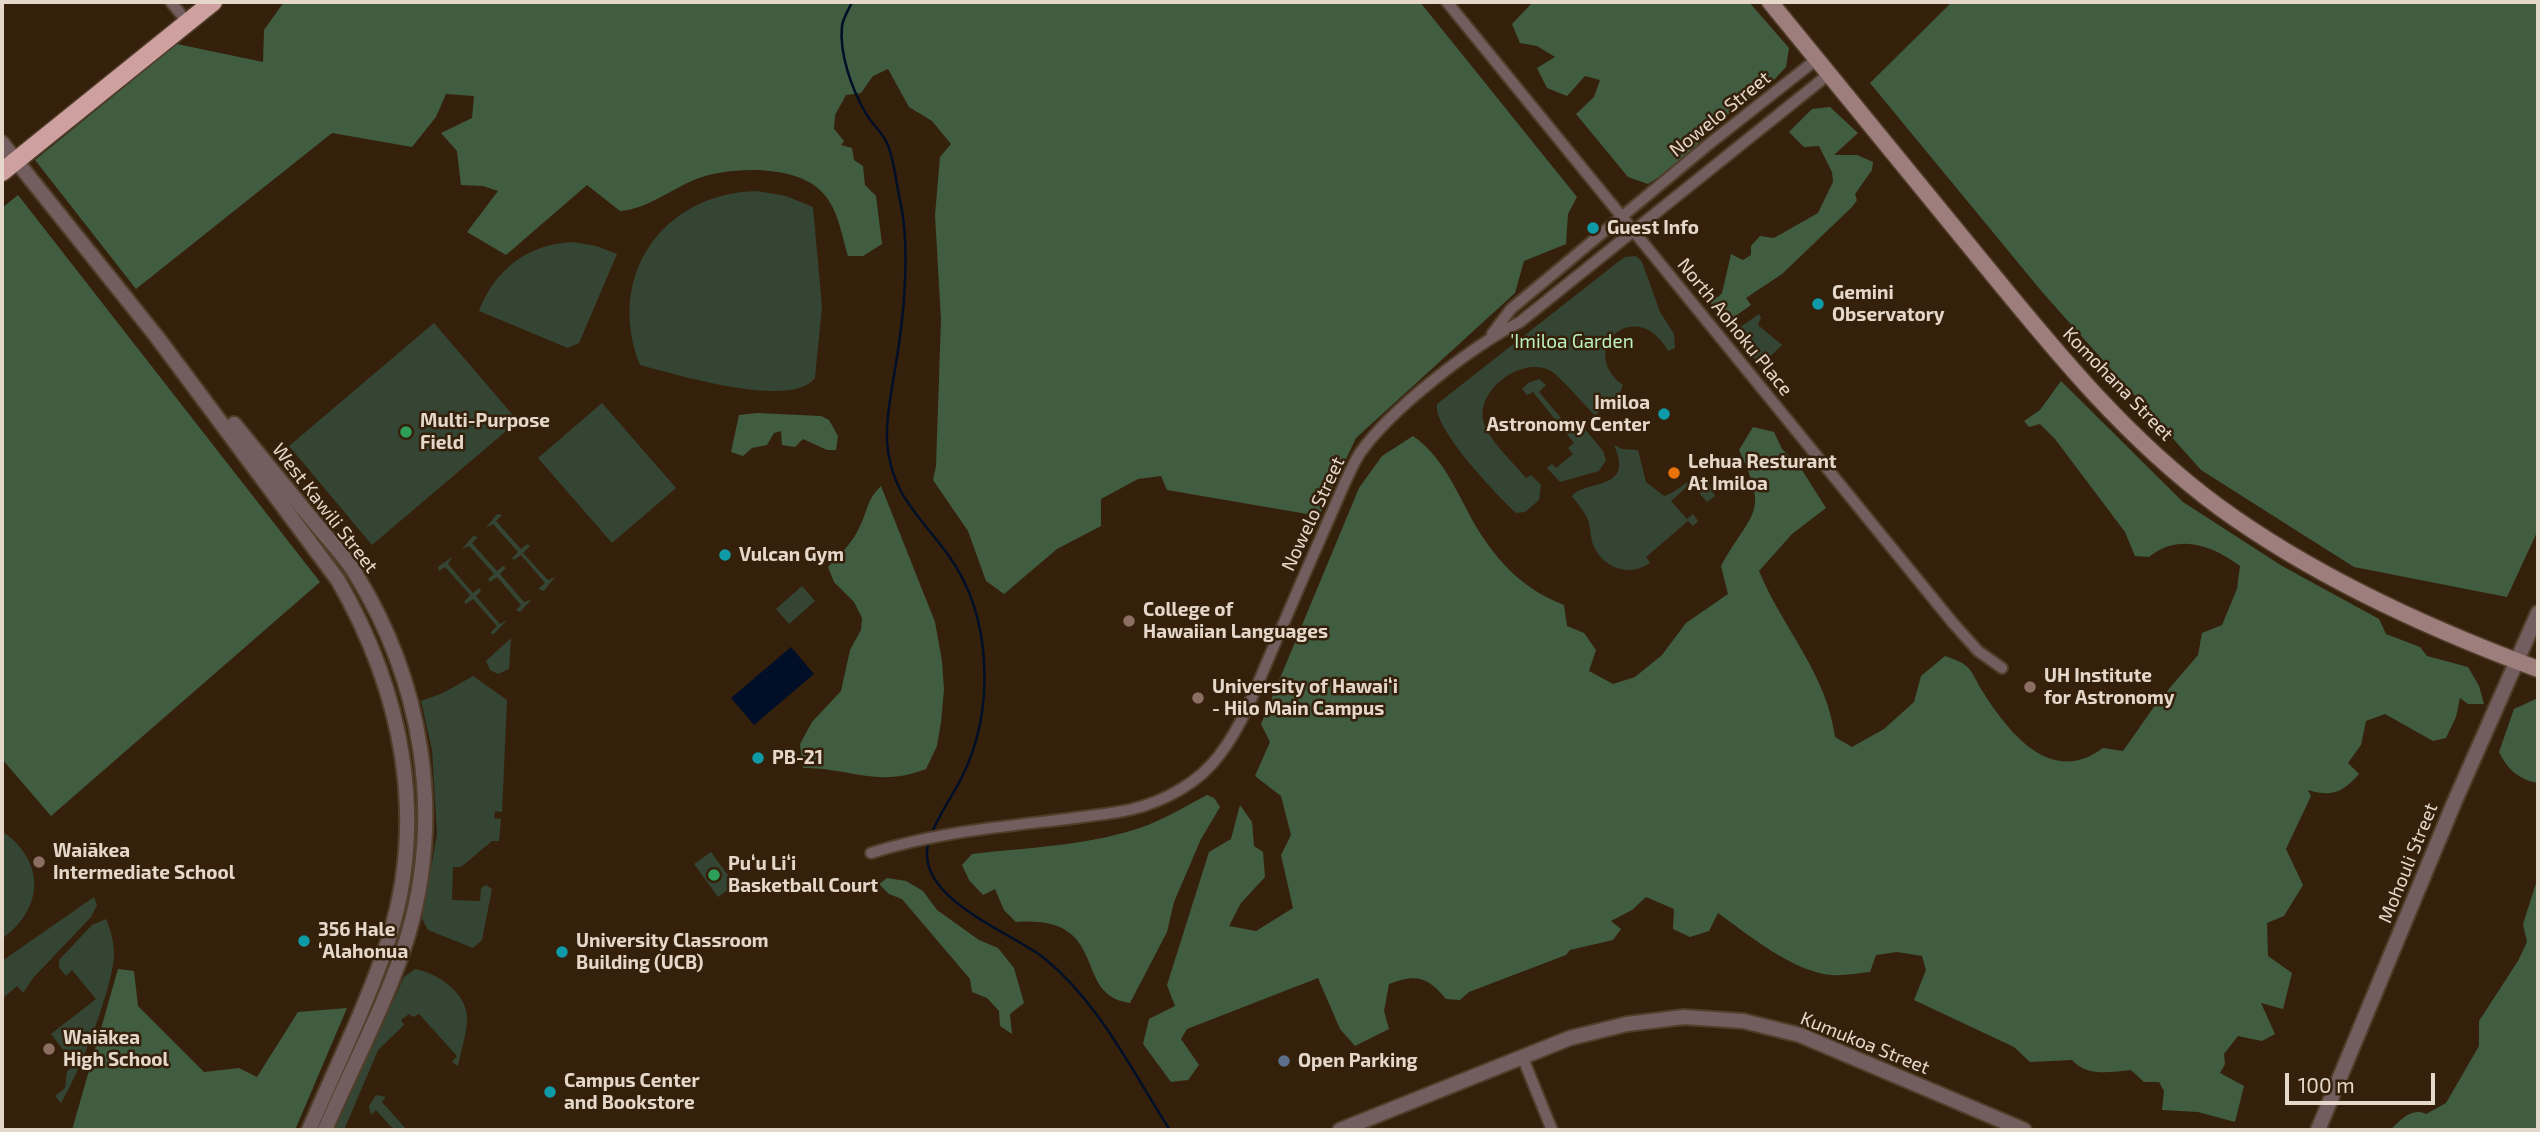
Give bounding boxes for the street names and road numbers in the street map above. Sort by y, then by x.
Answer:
street label: Nowelo Street [1665,66,1775,162]
street label: North Aohoku Place [1673,254,1797,400]
street label: Komohana Street [2058,322,2178,446]
street label: West Kawili Street [267,439,383,577]
street label: Nowelo Street [1277,453,1349,575]
street label: Mohouli Street [2374,800,2442,926]
street label: Kumukoa Street [1797,1007,1933,1079]

